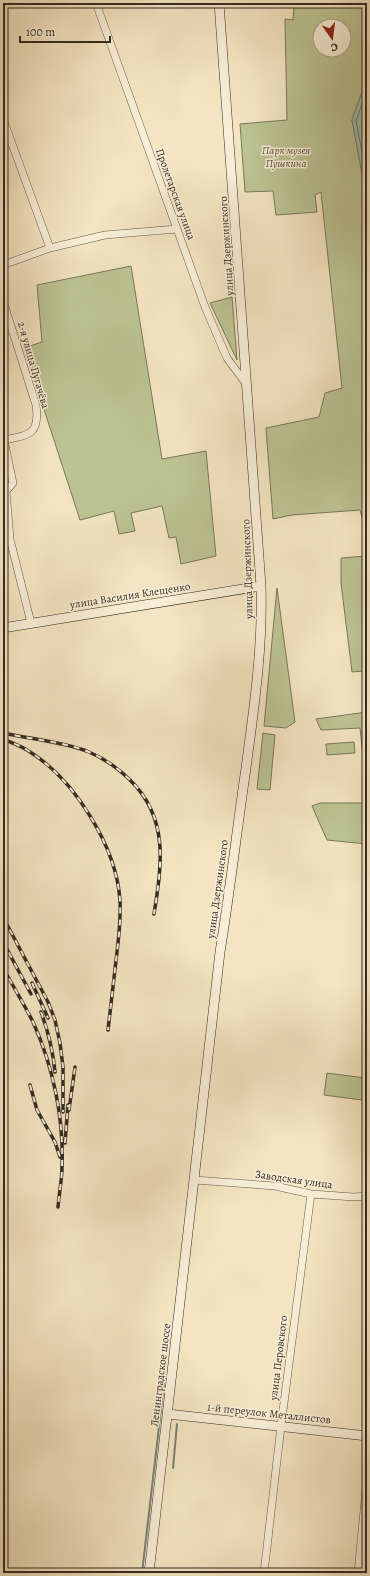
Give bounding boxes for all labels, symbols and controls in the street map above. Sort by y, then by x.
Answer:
scale bar [20,18,110,44]
north arrow [312,18,352,58]
text: 100 m [26,24,55,40]
text: С [329,39,339,55]
park label: Парк музея Пушкина [262,143,310,171]
street label: Пролетарская улица [152,146,199,243]
street label: улица Дзержинского [216,195,238,297]
street label: 2-я улица Пугачёва [14,320,53,411]
street label: улица Дзержинского [238,518,257,620]
street label: улица Василия Клещенко [68,579,192,613]
street label: улица Дзержинского [203,838,232,940]
street label: Заводская улица [254,1167,334,1192]
street label: улица Перовского [266,1314,291,1402]
street label: Ленинградское шоссе [147,1323,174,1428]
street label: 1-й переулок Металлистов [206,1400,332,1427]

